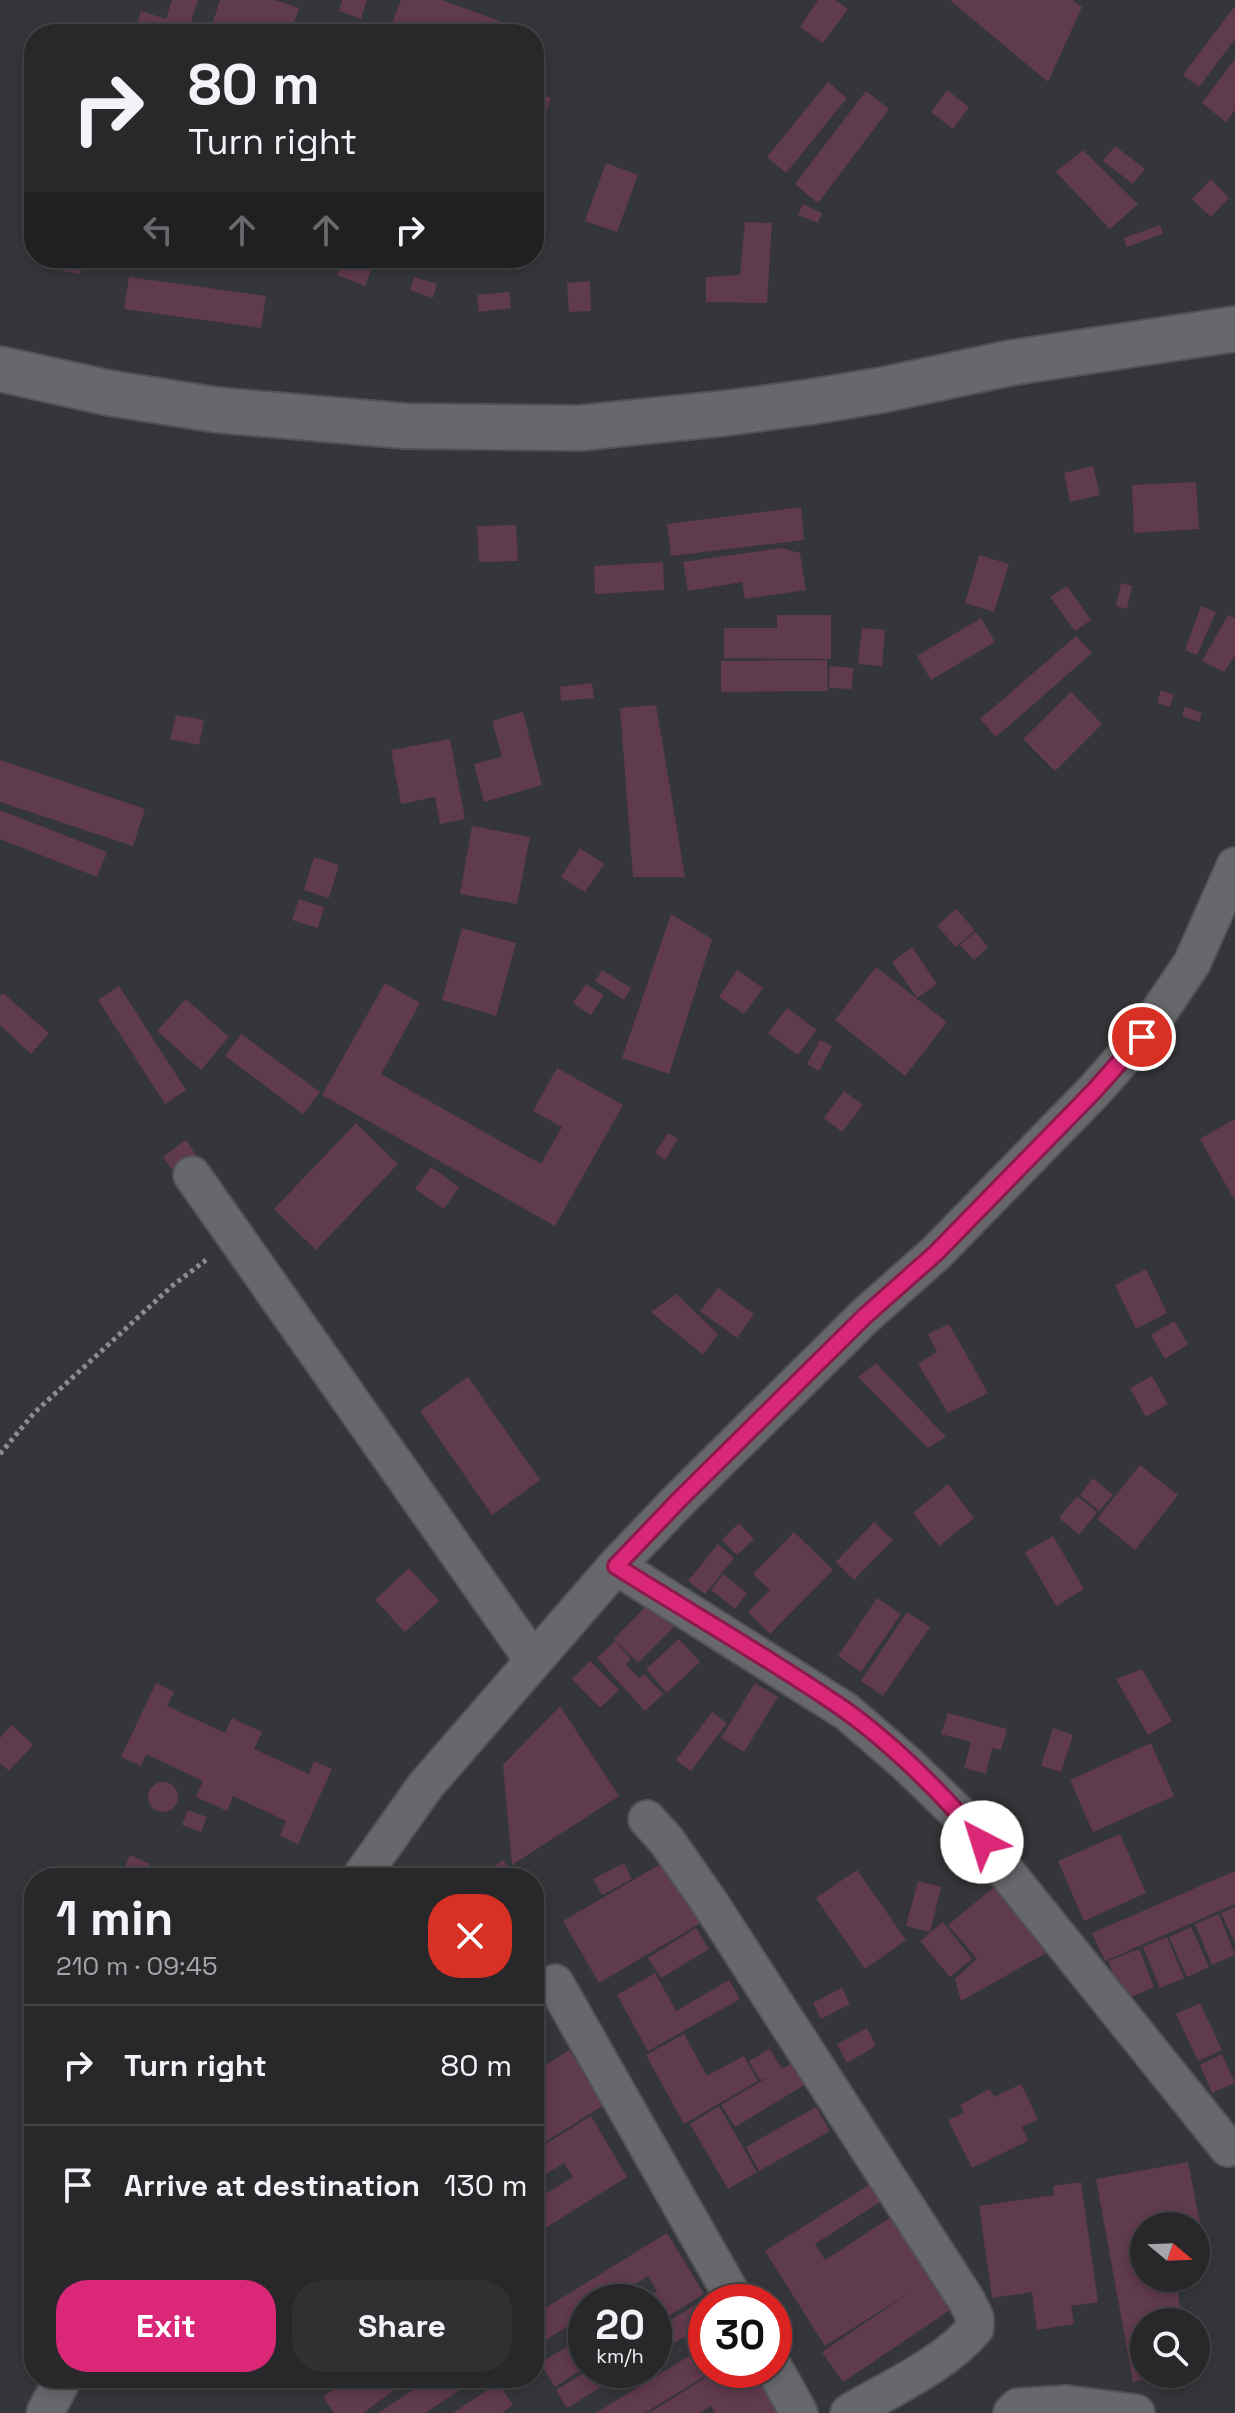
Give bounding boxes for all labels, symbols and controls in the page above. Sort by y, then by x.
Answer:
text: 80 m [188,49,320,120]
icon: right [56,56,160,160]
text: Turn right [188,119,357,165]
icon: left [136,208,180,252]
icon: ahead [220,208,264,252]
icon: ahead [304,208,348,252]
icon: right [388,208,432,252]
pin [1108,1003,1176,1071]
icon: arrive [1120,1015,1164,1059]
position arrow [940,1800,1024,1884]
text: 1 min [56,1888,173,1949]
button: close [428,1894,512,1978]
text: 210 m · 09:45 [56,1949,217,1983]
icon: right [56,2043,100,2087]
text: Turn right [124,2046,267,2085]
text: 80 m [441,2046,512,2085]
icon: arrive [56,2163,100,2207]
text: Arrive at destination [124,2166,420,2205]
text: 130 m [444,2166,527,2205]
north arrow [1130,2212,1210,2292]
map controls [1130,2212,1210,2388]
button: Exit [56,2280,276,2372]
button: Share [292,2280,512,2372]
speed limit sign: 30 [688,2284,792,2388]
text: 20 [595,2300,645,2351]
button: search [1130,2308,1210,2388]
text: km/h [596,2343,644,2369]

